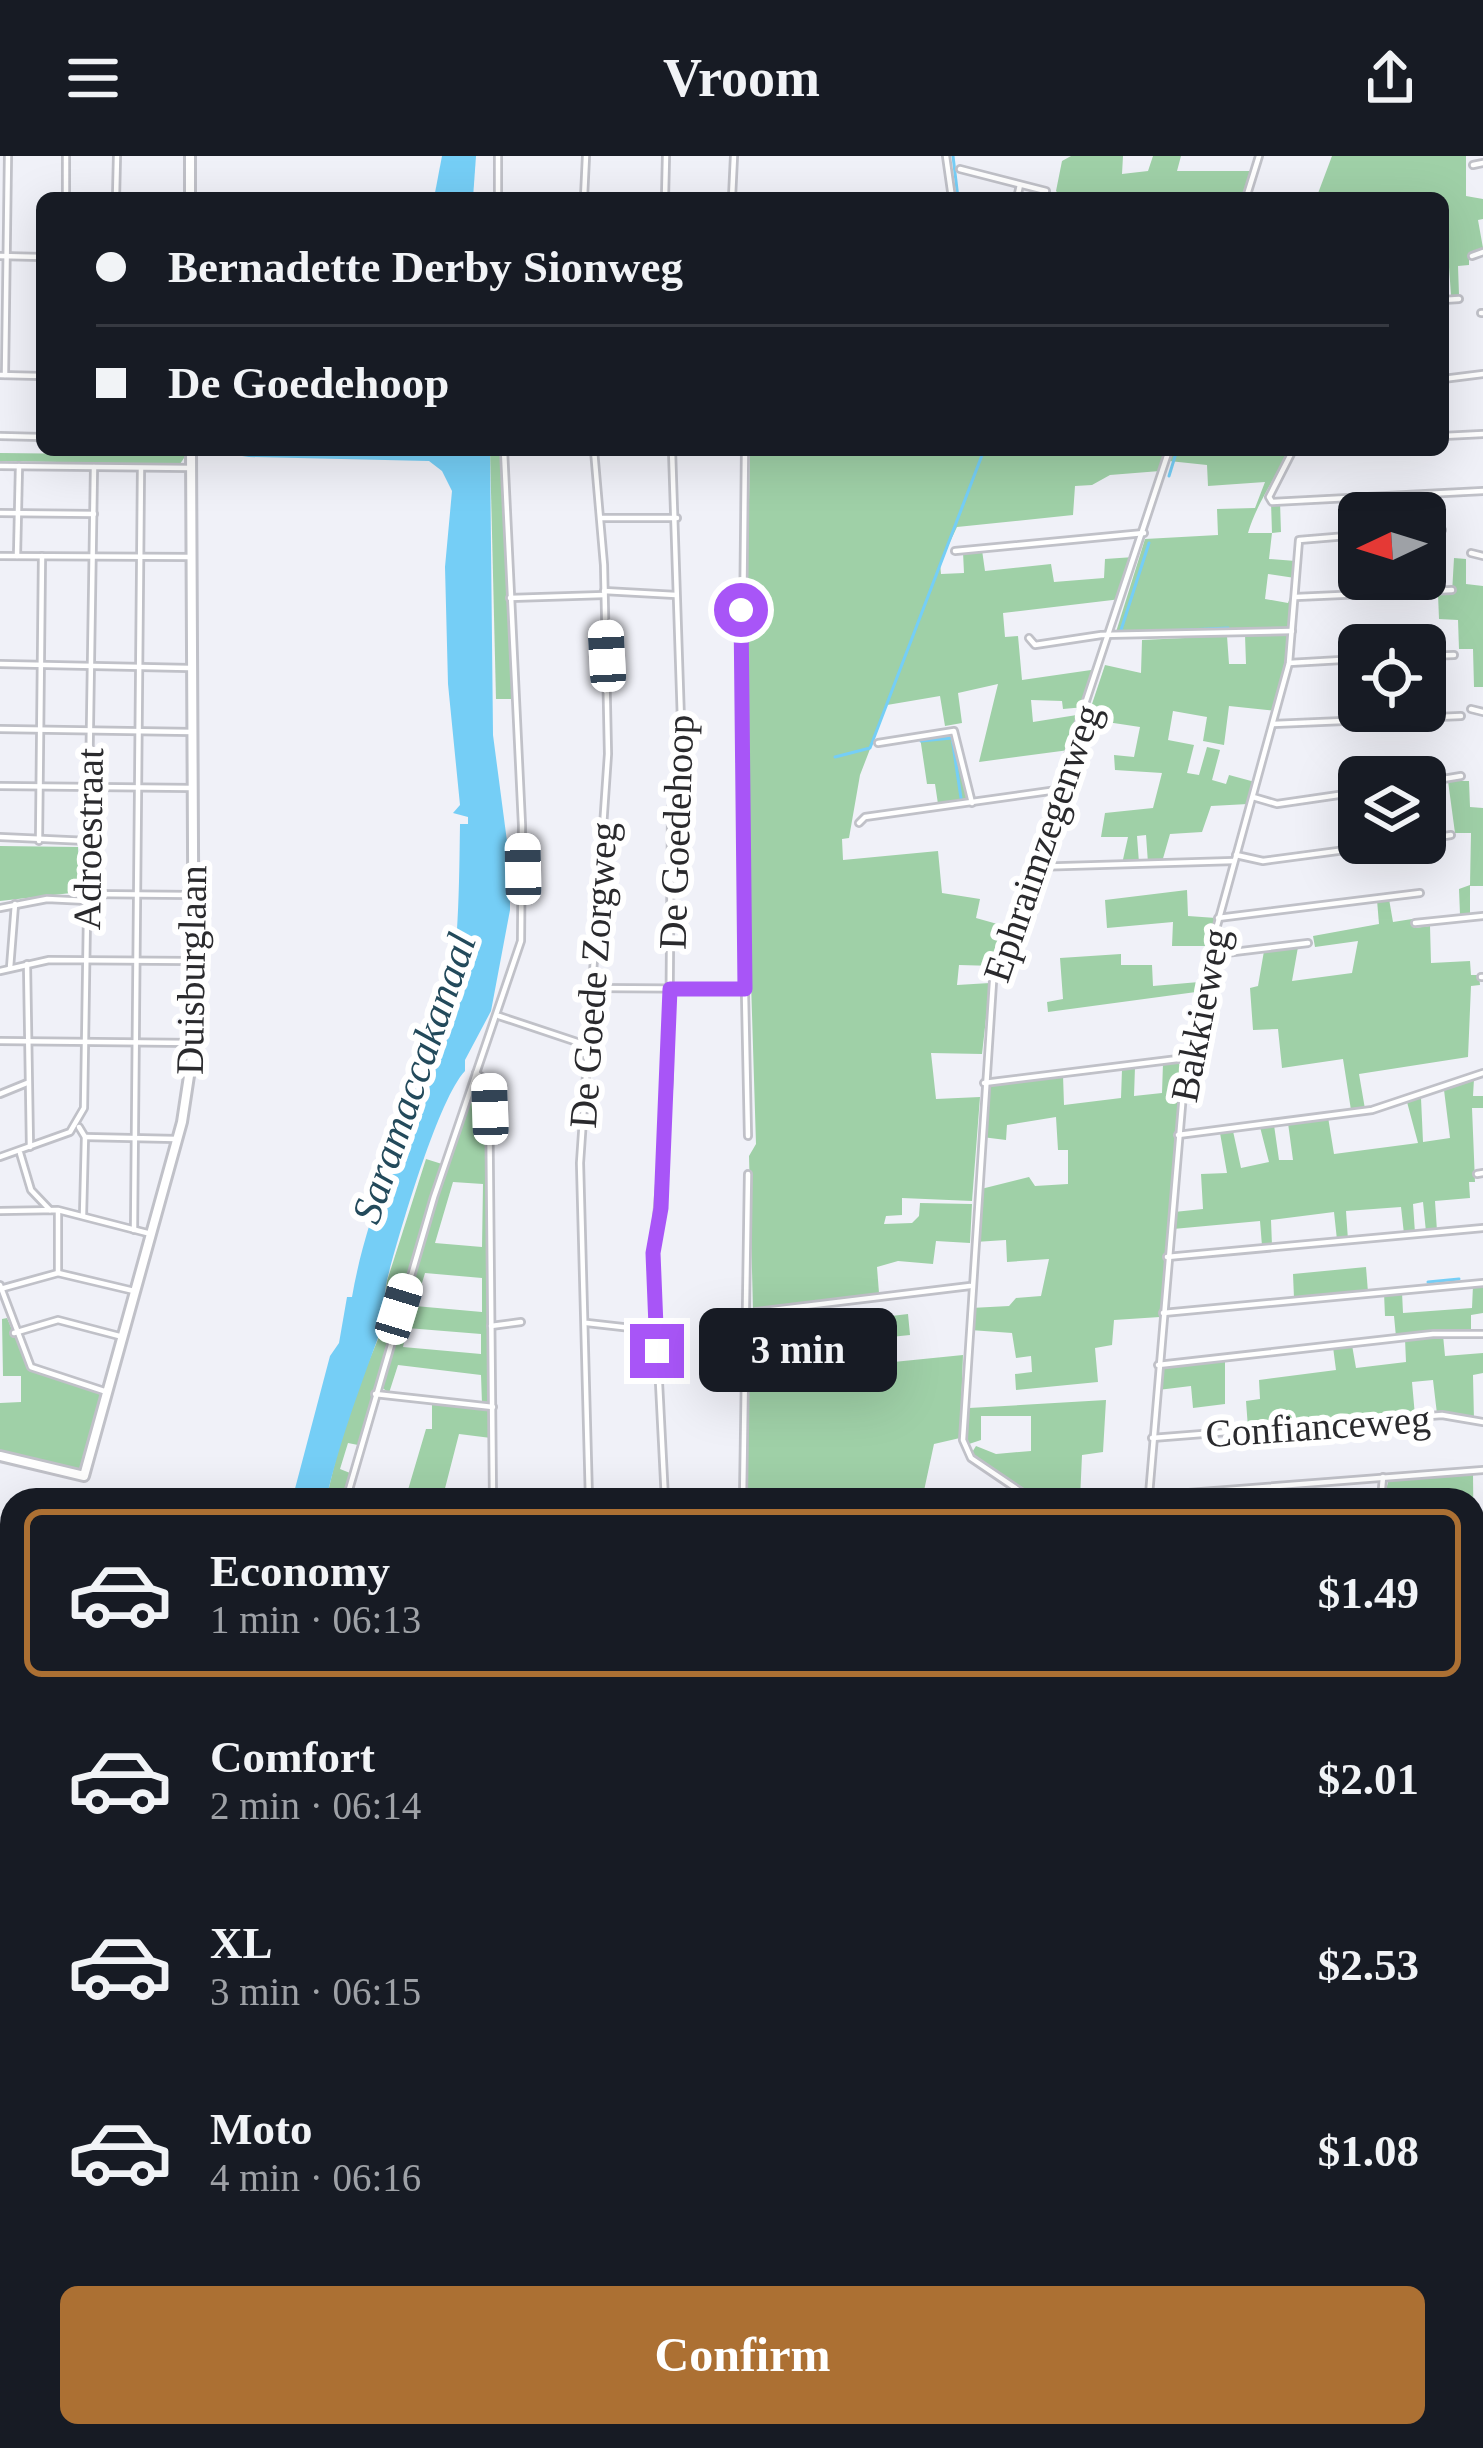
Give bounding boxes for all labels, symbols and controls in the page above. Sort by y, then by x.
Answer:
icon: menu [60,45,126,111]
icon: share [1357,45,1423,111]
text: Vroom [663,48,820,108]
text: Bernadette Derby Sionweg [168,242,683,292]
text: De Goedehoop [168,358,449,408]
north arrow [1338,492,1446,600]
map controls [1338,492,1446,864]
route start [714,583,768,637]
car [587,619,627,693]
button: locate [1338,624,1446,732]
street label: Ephraimzegenweg [974,699,1111,988]
street label: De Goedehoop [650,714,703,950]
street label: Adroestraat [65,748,111,930]
button: layers [1338,756,1446,864]
street label: De Goede Zorgweg [561,820,626,1130]
car [504,833,542,905]
street label: Duisburglaan [168,865,215,1075]
street label: Bakkieweg [1162,925,1239,1105]
water label: Saramaccakanaal [343,927,485,1229]
car [471,1072,509,1146]
car [371,1269,427,1349]
callout: 3 min [699,1309,897,1393]
route end [630,1324,684,1378]
text: 3 min [751,1328,845,1371]
street label: Confianceweg [1204,1397,1432,1456]
icon: car [66,1539,174,1647]
text: Economy [210,1546,390,1596]
text: $1.49 [1318,1568,1419,1618]
text: 1 min · 06:13 [210,1598,421,1641]
icon: car [66,1725,174,1833]
text: Comfort [210,1732,375,1782]
text: $2.01 [1318,1754,1419,1804]
text: 2 min · 06:14 [210,1784,421,1827]
icon: car [66,1911,174,2019]
text: XL [210,1918,273,1968]
text: $2.53 [1318,1940,1419,1990]
text: 3 min · 06:15 [210,1970,421,2013]
icon: car [66,2097,174,2205]
text: Moto [210,2104,312,2154]
text: $1.08 [1318,2126,1419,2176]
text: 4 min · 06:16 [210,2156,421,2199]
button: Confirm [60,2286,1425,2424]

